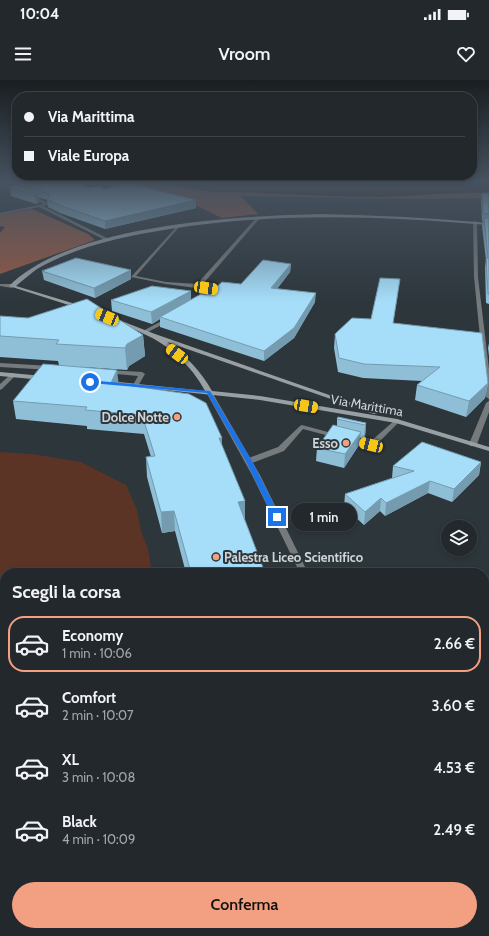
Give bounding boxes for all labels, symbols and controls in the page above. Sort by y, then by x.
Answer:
text: 10:04 [20,5,59,23]
icon: menu [12,43,34,65]
text: Vroom [218,43,271,65]
icon: heart [455,43,477,65]
text: Via Marittima [48,108,135,126]
text: Viale Europa [48,147,129,165]
car [193,280,219,296]
car [94,307,120,327]
car [164,342,190,366]
route start [81,373,99,391]
street label: Via Marittima [330,391,405,419]
car [293,398,319,414]
place label: Dolce Notte [101,409,169,425]
marker: Dolce Notte [172,412,182,422]
place label: Esso [312,435,339,451]
car [358,436,384,454]
marker: Esso [341,438,351,448]
callout: 1 min [291,503,357,531]
route end [268,508,286,526]
text: 1 min [309,509,339,525]
map controls [441,520,477,556]
button: layers [441,520,477,556]
place label: Palestra Liceo Scientifico [224,549,364,565]
marker: Palestra Liceo Scientifico [211,552,221,562]
text: Scegli la corsa [12,581,121,603]
icon: car [14,626,50,662]
text: Economy [62,627,123,645]
text: 2.66 € [434,635,475,653]
text: 1 min · 10:06 [62,645,132,661]
icon: car [14,688,50,724]
text: Comfort [62,689,116,707]
text: 3.60 € [432,697,475,715]
text: 2 min · 10:07 [62,707,134,723]
icon: car [14,750,50,786]
text: XL [62,751,79,769]
text: 4.53 € [434,759,475,777]
text: 3 min · 10:08 [62,769,135,785]
icon: car [14,812,50,848]
text: Black [62,813,97,831]
text: 2.49 € [433,821,475,839]
text: 4 min · 10:09 [62,831,135,847]
button: Conferma [12,882,477,928]

